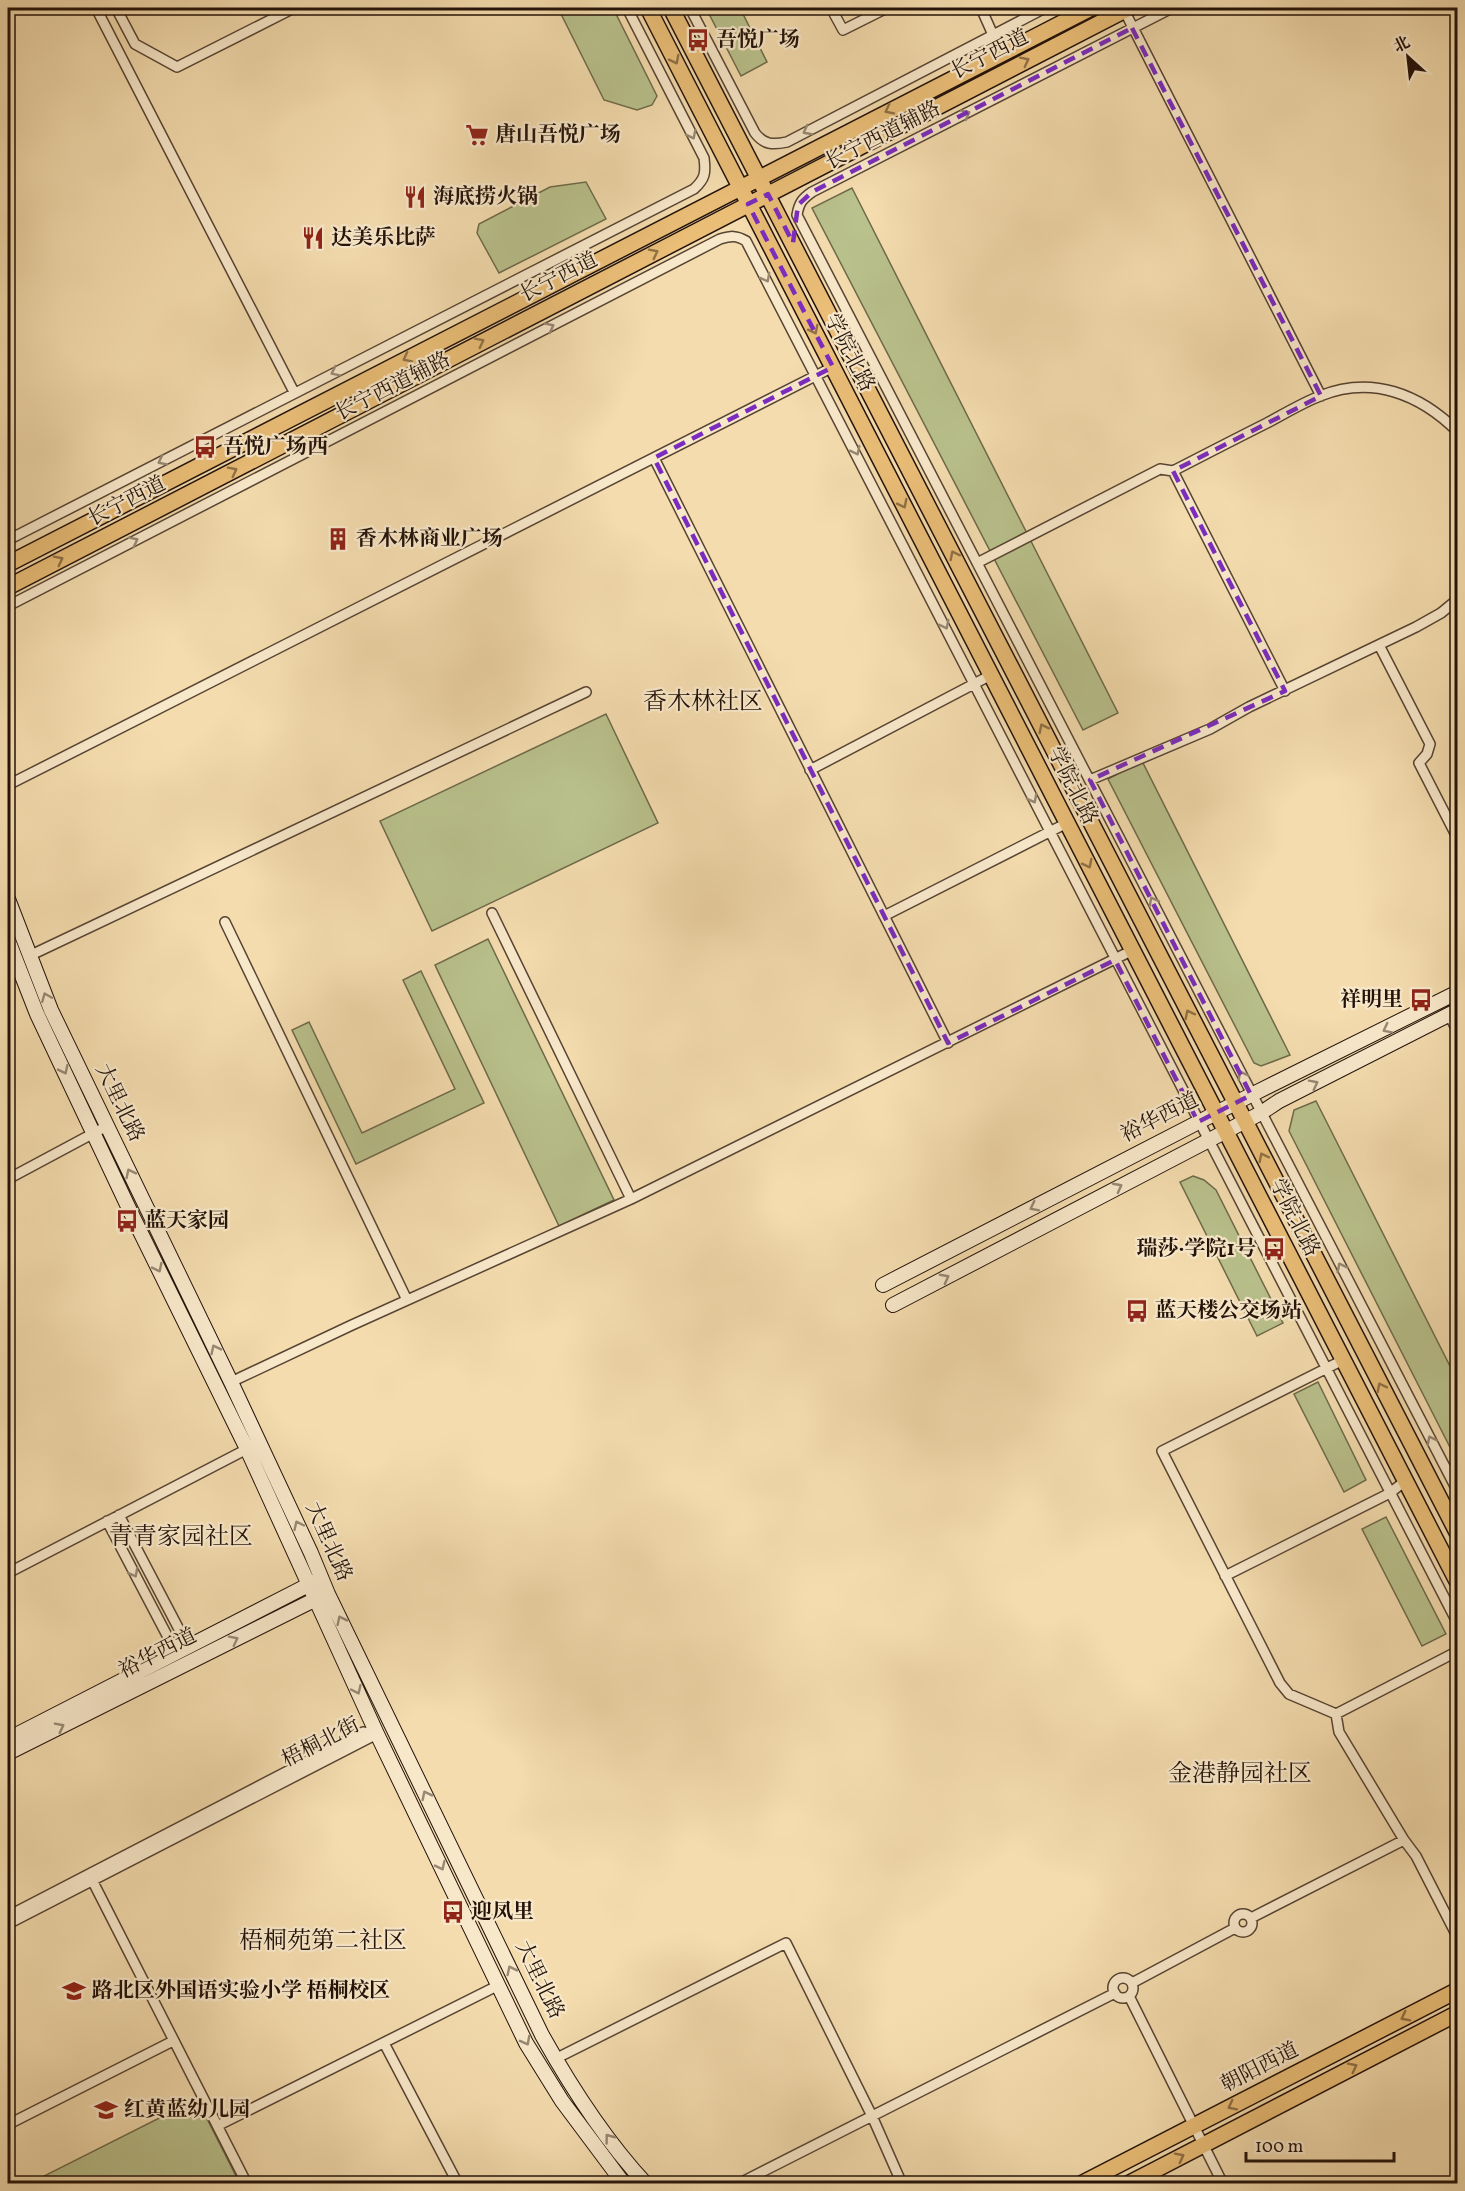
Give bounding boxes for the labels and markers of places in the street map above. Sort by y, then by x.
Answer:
place label: 吾悦广场 [716,26,800,55]
bus stop icon: 吾悦广场 [685,27,711,53]
place label: 唐山吾悦广场 [495,121,621,150]
supermarket icon: 唐山吾悦广场 [464,122,490,148]
place label: 海底捞火锅 [433,183,538,212]
restaurant icon: 海底捞火锅 [402,184,428,210]
place label: 达美乐比萨 [331,224,436,253]
restaurant icon: 达美乐比萨 [300,225,326,251]
place label: 吾悦广场西 [223,433,328,462]
bus stop icon: 吾悦广场西 [192,434,218,460]
place label: 香木林商业广场 [356,525,503,554]
building icon: 香木林商业广场 [325,526,351,552]
place label: 祥明里 [1340,986,1403,1015]
bus stop icon: 祥明里 [1408,987,1434,1013]
place label: 蓝天家园 [145,1207,229,1236]
bus stop icon: 蓝天家园 [114,1208,140,1234]
place label: 瑞莎·学院1号 [1137,1235,1256,1264]
bus stop icon: 瑞莎·学院1号 [1261,1236,1287,1262]
place label: 蓝天楼公交场站 [1155,1297,1302,1326]
bus stop icon: 蓝天楼公交场站 [1124,1298,1150,1324]
place label: 迎凤里 [471,1898,534,1927]
bus stop icon: 迎凤里 [440,1899,466,1925]
place label: 路北区外国语实验小学 梧桐校区 [92,1977,390,2006]
school or university icon: 路北区外国语实验小学 梧桐校区 [61,1978,87,2004]
place label: 红黄蓝幼儿园 [124,2096,250,2125]
school or university icon: 红黄蓝幼儿园 [93,2097,119,2123]

